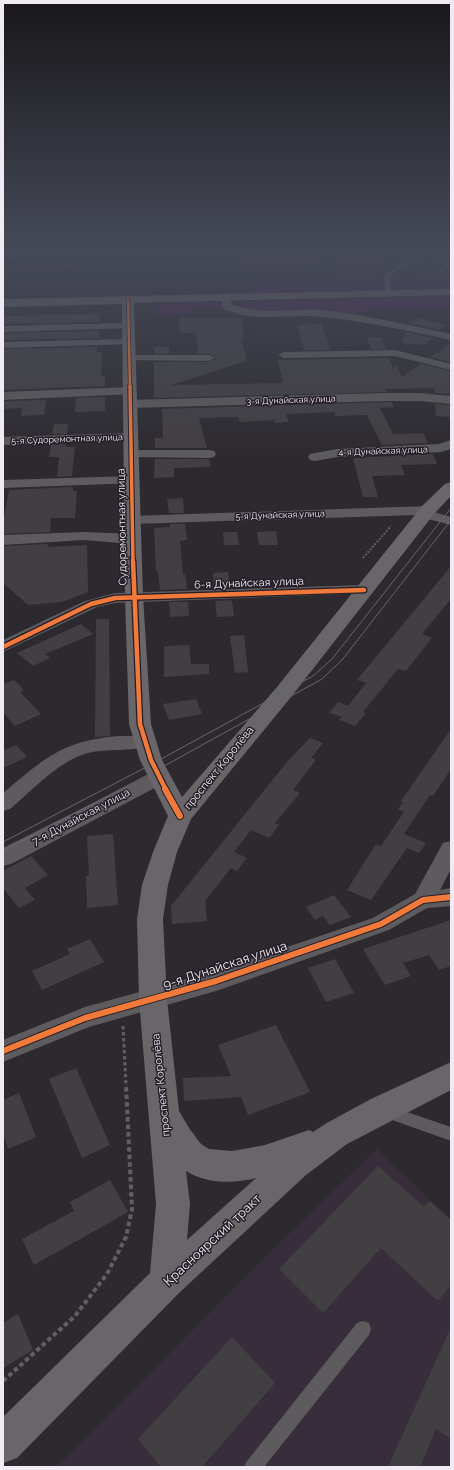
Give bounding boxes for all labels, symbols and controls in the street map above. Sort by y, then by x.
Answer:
street label: 3-я Дунайская улица [246,393,336,407]
street label: 5-я Судоремонтная улица [11,432,123,446]
street label: 4-я Дунайская улица [338,444,428,458]
street label: Судоремонтная улица [114,468,130,586]
street label: 5-я Дунайская улица [235,508,325,522]
street label: 6-я Дунайская улица [194,575,304,591]
street label: проспект Королёва [181,724,257,812]
street label: 7-я Дунайская улица [30,786,132,848]
street label: 9-я Дунайская улица [161,938,289,992]
street label: проспект Королёва [149,1033,173,1137]
street label: Красноярский тракт [160,1191,264,1289]

